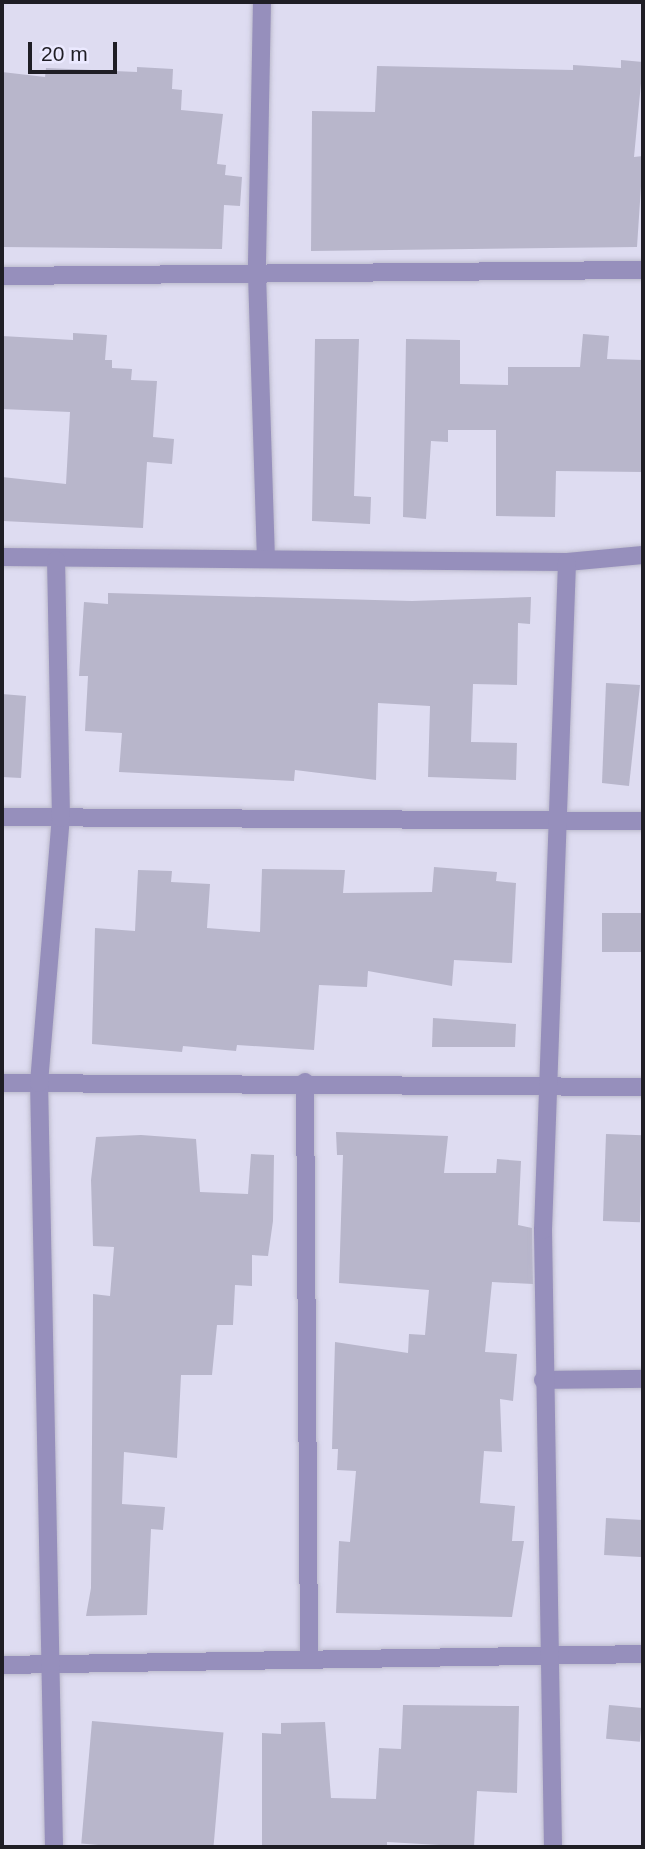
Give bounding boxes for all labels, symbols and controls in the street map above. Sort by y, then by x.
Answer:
scale bar [32,28,121,72]
text: 20 m [41,42,88,65]

